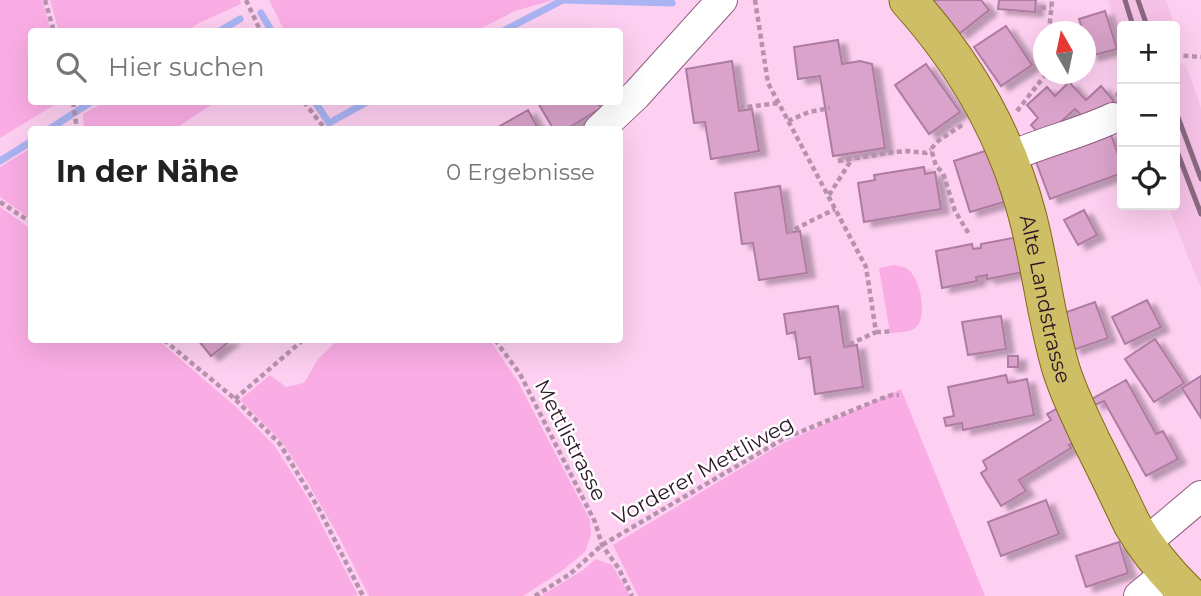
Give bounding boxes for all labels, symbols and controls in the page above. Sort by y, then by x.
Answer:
north arrow [1033,21,1096,84]
map controls [1117,21,1180,210]
button: + [1117,21,1180,84]
search box [28,28,623,105]
icon: search [52,48,90,86]
text: Hier suchen [108,51,265,83]
button: − [1117,84,1180,147]
button: locate [1117,147,1180,210]
text: In der Nähe [56,153,239,190]
text: 0 Ergebnisse [446,158,595,186]
street label: Alte Landstrasse [1015,212,1077,387]
street label: Mettlistrasse [530,375,612,505]
street label: Vorderer Mettliweg [608,410,798,530]

